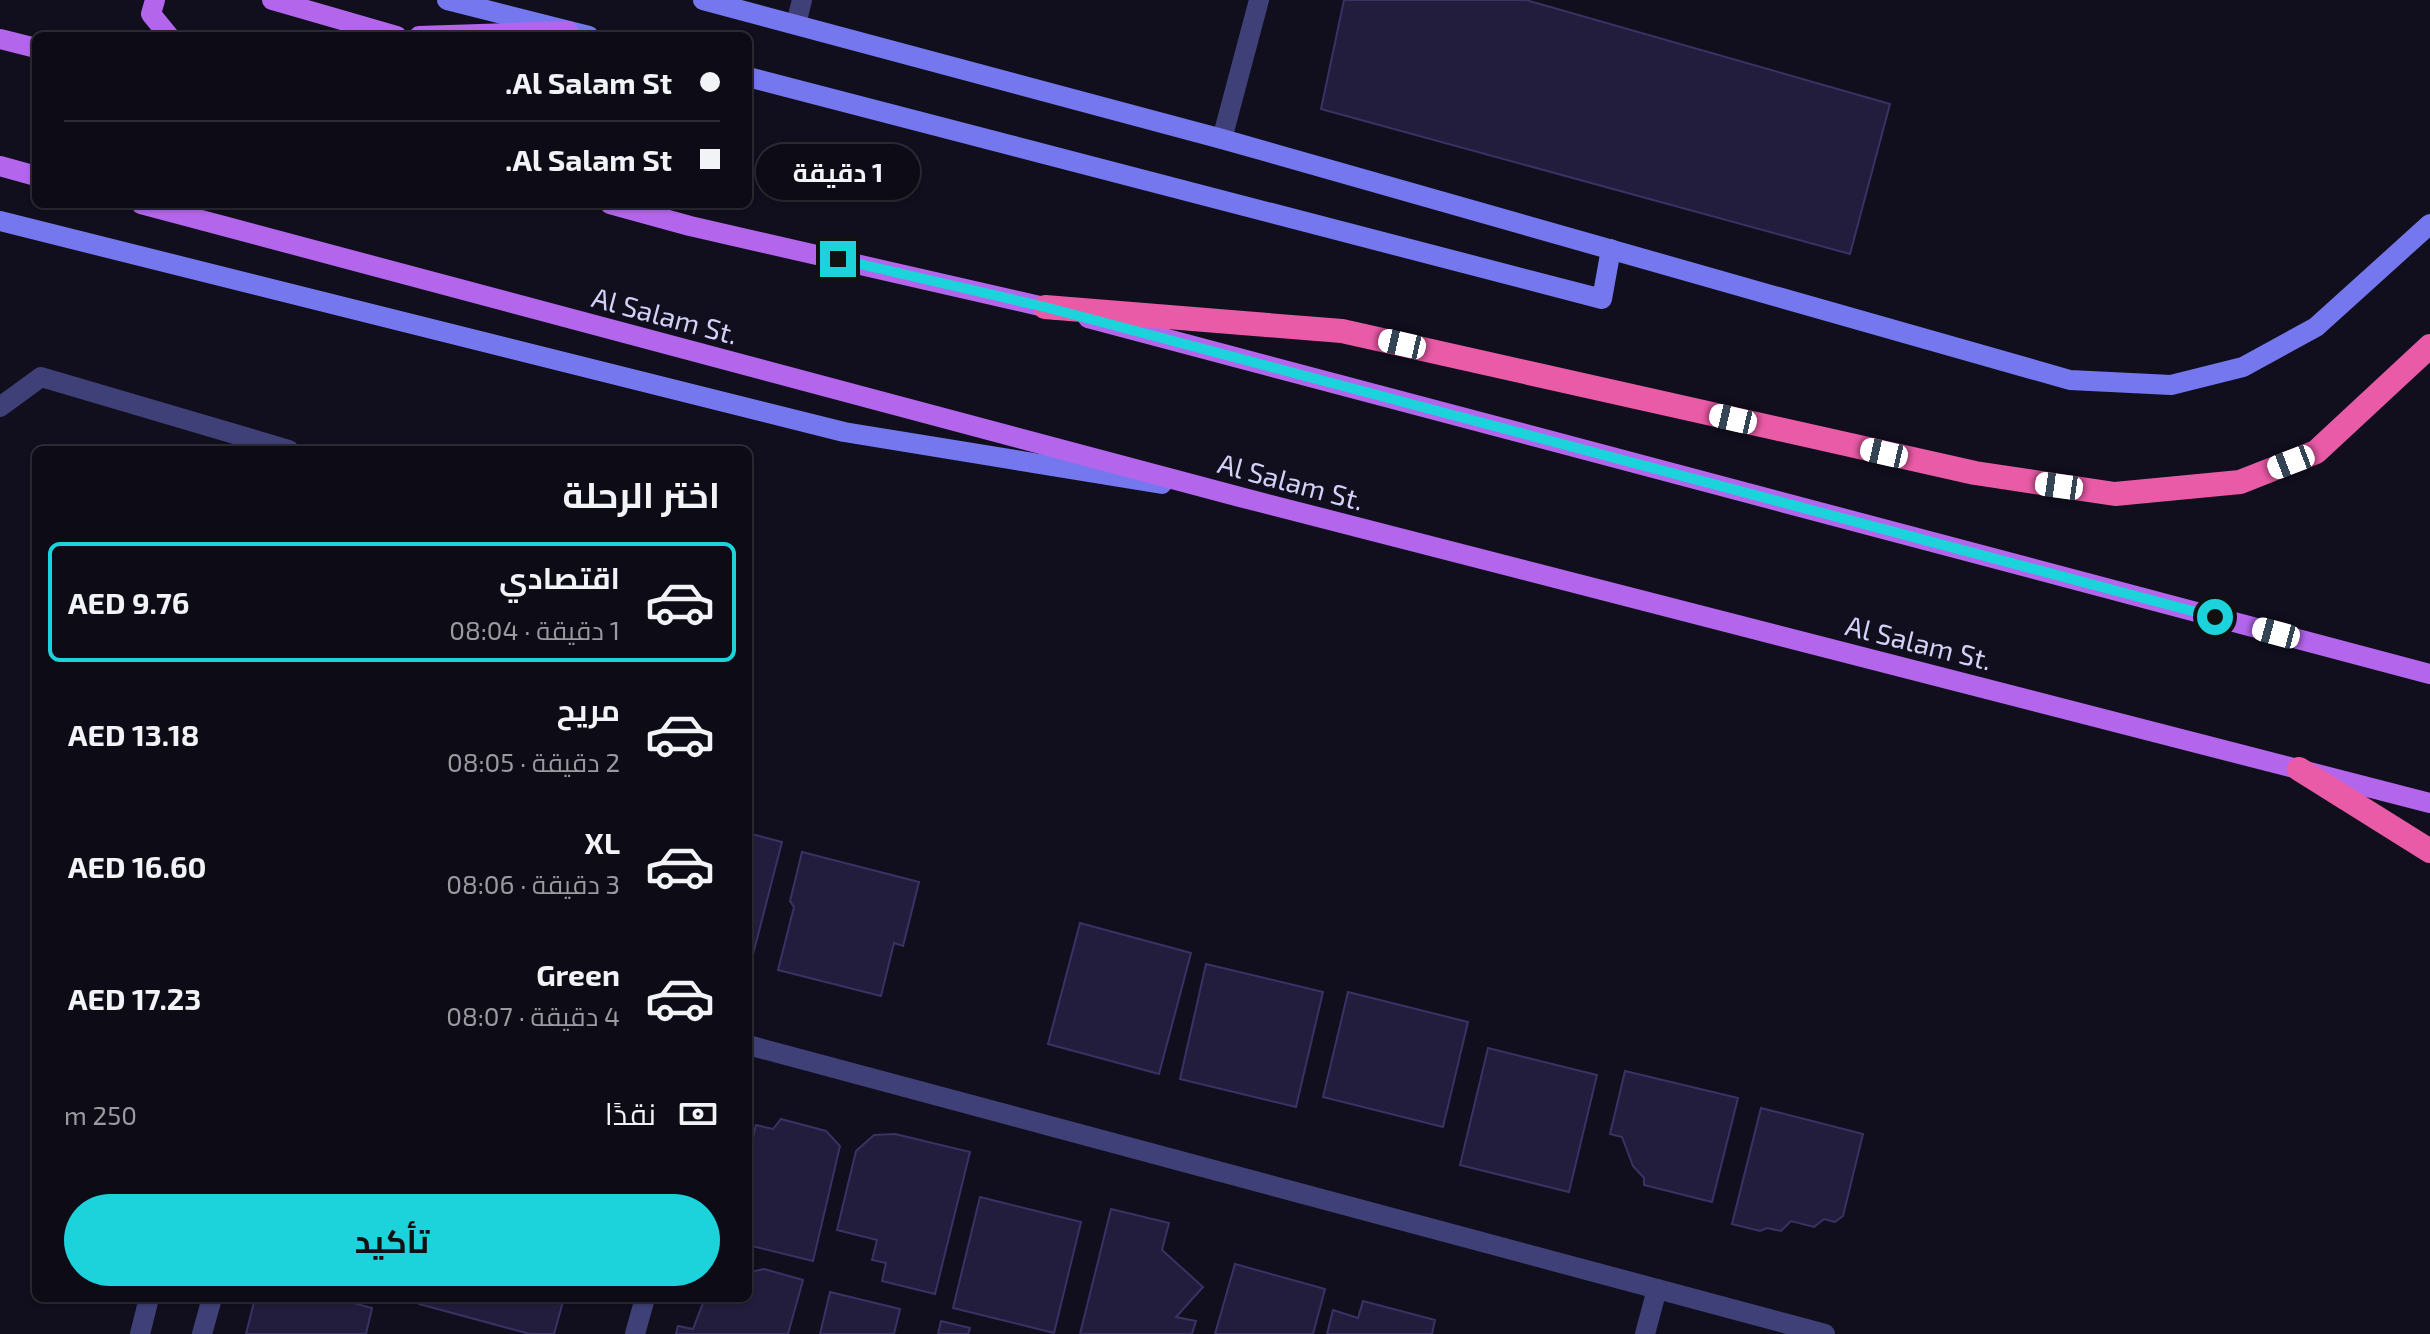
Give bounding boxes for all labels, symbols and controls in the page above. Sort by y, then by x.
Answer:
text: Al Salam St. [505,64,672,100]
text: Al Salam St. [505,141,672,177]
callout: 1 دقيقة [756,143,920,199]
text: 1 دقيقة [793,156,883,187]
route end [820,241,856,277]
street label: Al Salam St. [588,279,742,351]
car [1376,327,1428,361]
car [1707,402,1759,436]
car [1858,436,1910,470]
car [2264,442,2318,482]
street label: Al Salam St. [1214,445,1368,517]
car [2034,471,2084,501]
text: اختر الرحلة [563,472,720,515]
text: اقتصادي [499,559,620,595]
icon: car [644,566,716,638]
text: AED 9.76 [68,584,190,620]
route start [2197,599,2233,635]
street label: Al Salam St. [1842,607,1996,677]
text: 1 دقيقة · 08:04 [449,614,620,645]
car [2250,615,2302,651]
text: مريح [557,691,620,727]
icon: car [644,698,716,770]
text: AED 13.18 [68,716,200,752]
text: 2 دقيقة · 08:05 [447,746,620,777]
text: XL [585,824,620,860]
icon: car [644,830,716,902]
text: AED 16.60 [68,848,207,884]
text: 3 دقيقة · 08:06 [446,868,620,899]
text: Green [536,956,620,992]
icon: car [644,962,716,1034]
text: AED 17.23 [68,980,201,1016]
text: 4 دقيقة · 08:07 [446,1000,620,1031]
icon: cash [676,1092,720,1136]
text: نقدًا [605,1095,656,1131]
text: 250 m [64,1099,137,1130]
button: تأكيد [64,1194,720,1286]

